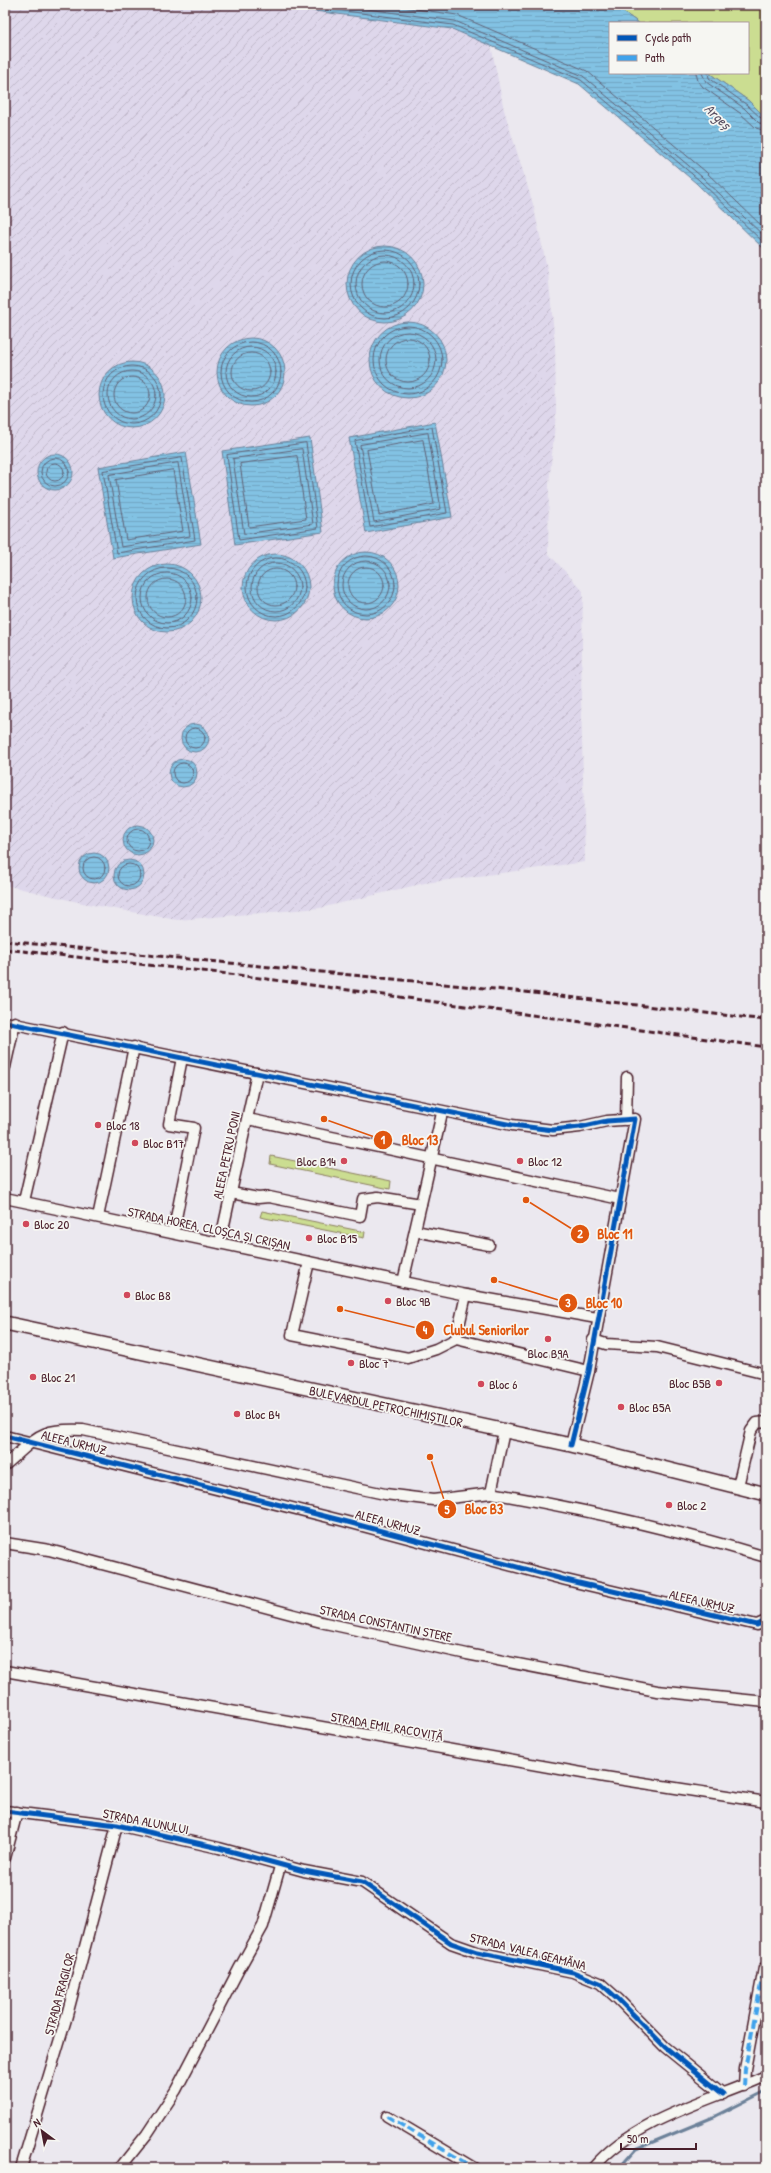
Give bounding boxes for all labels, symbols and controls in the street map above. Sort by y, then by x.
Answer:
legend [609,22,749,74]
text: Cycle path [645,29,691,46]
text: Path [645,49,665,66]
water label: Argeș [700,99,736,135]
street label: ALEEA PETRU PONI [208,1109,244,1201]
place label: Bloc 18 [106,1116,140,1134]
marker: Bloc 18 [93,1120,103,1130]
callout: Bloc 13 [373,1127,446,1153]
text: Bloc 13 [402,1130,439,1149]
text: 1 [381,1131,386,1148]
place label: Bloc B17 [143,1134,184,1152]
marker: Bloc B17 [130,1138,140,1148]
place label: Bloc B14 [296,1152,336,1170]
place label: Bloc 12 [528,1152,562,1170]
marker: Bloc B14 [339,1156,349,1166]
marker: Bloc 12 [515,1156,525,1166]
street label: STRADA HOREA, CLOȘCA ȘI CRIȘAN [126,1202,292,1254]
place label: Bloc 20 [34,1215,69,1233]
marker: Bloc 20 [21,1219,31,1229]
callout: Bloc 11 [570,1221,641,1247]
text: Bloc 11 [597,1224,633,1243]
text: 2 [577,1225,583,1242]
place label: Bloc B15 [317,1229,358,1247]
marker: Bloc B15 [304,1233,314,1243]
place label: Bloc B8 [135,1286,171,1304]
marker: Bloc B8 [122,1290,132,1300]
callout: Bloc 10 [558,1290,630,1316]
place label: Bloc 9B [396,1292,431,1310]
text: Bloc 10 [586,1293,623,1312]
text: 3 [565,1294,571,1311]
marker: Bloc 9B [383,1296,393,1306]
callout: Clubul Seniorilor [415,1317,537,1343]
text: Clubul Seniorilor [443,1320,529,1339]
text: 4 [423,1321,428,1338]
marker: Bloc B9A [543,1334,553,1344]
place label: Bloc B9A [527,1344,569,1362]
place label: Bloc 7 [359,1354,389,1372]
marker: Bloc 7 [346,1358,356,1368]
place label: Bloc 21 [41,1368,75,1386]
marker: Bloc 21 [28,1372,38,1382]
place label: Bloc B5B [669,1374,711,1392]
place label: Bloc 6 [489,1375,518,1393]
marker: Bloc B5B [714,1378,724,1388]
marker: Bloc 6 [476,1379,486,1389]
street label: BULEVARDUL PETROCHIMIȘTILOR [308,1381,464,1431]
place label: Bloc B5A [629,1398,671,1416]
marker: Bloc B5A [616,1402,626,1412]
place label: Bloc B4 [245,1405,280,1423]
marker: Bloc B4 [232,1409,242,1419]
street label: ALEEA URMUZ [40,1425,109,1459]
callout: Bloc B3 [437,1496,511,1522]
place label: Bloc 2 [677,1496,706,1514]
text: Bloc B3 [465,1499,504,1518]
marker: Bloc 2 [664,1500,674,1510]
text: 5 [444,1501,450,1518]
street label: ALEEA URMUZ [354,1505,423,1539]
street label: ALEEA URMUZ [668,1585,737,1617]
street label: STRADA CONSTANTIN STERE [318,1600,454,1646]
street label: STRADA EMIL RACOVIȚĂ [330,1707,445,1745]
street label: STRADA ALUNULUI [101,1804,191,1838]
street label: STRADA VALEA GEAMĂNA [468,1928,589,1974]
street label: STRADA FRAGILOR [39,1951,79,2037]
north arrow [22,2111,62,2151]
text: N [31,2115,43,2130]
scale bar [621,2125,696,2151]
text: 50 m [627,2130,648,2147]

